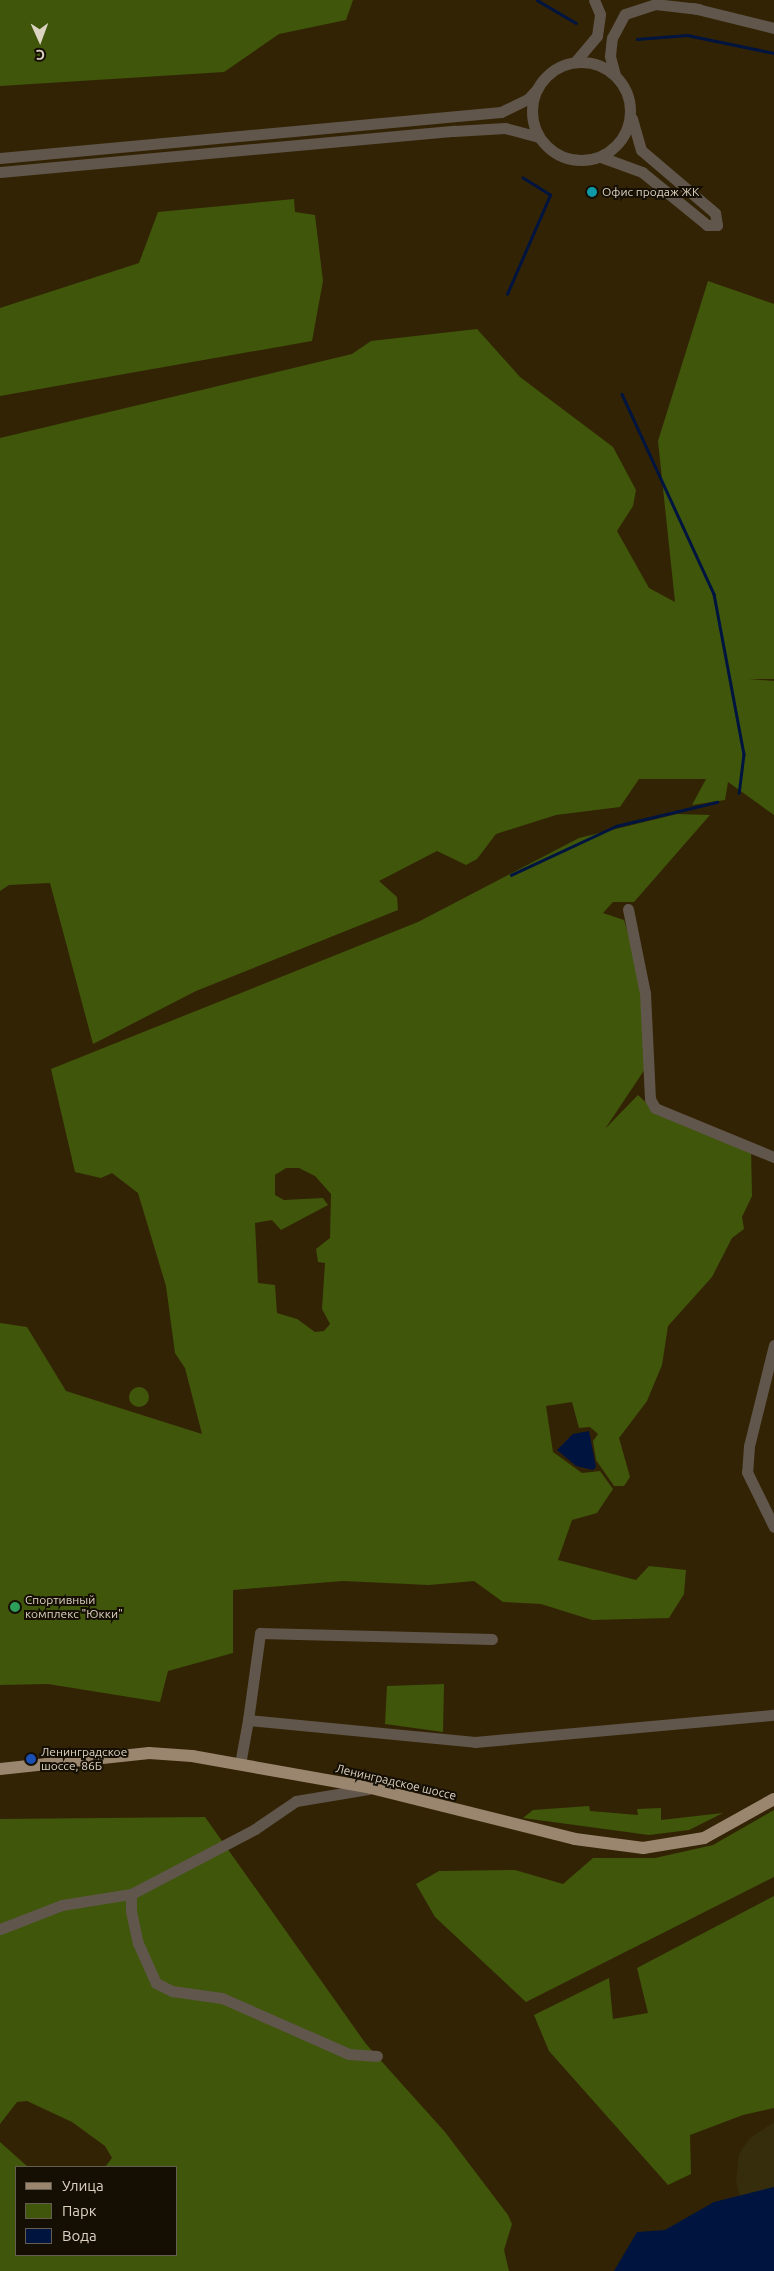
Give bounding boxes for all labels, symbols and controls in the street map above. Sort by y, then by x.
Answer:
north arrow [15,15,65,65]
text: С [36,47,45,63]
place label: Офис продаж ЖК [602,185,699,199]
marker: Офис продаж ЖК [586,186,598,198]
place label: Спортивный комплекс "Юкки" [25,1593,123,1621]
marker: Спортивный комплекс "Юкки" [9,1601,21,1613]
place label: Ленинградское шоссе, 86Б [41,1745,127,1773]
marker: Ленинградское шоссе, 86Б [25,1753,37,1765]
street label: Ленинградское шоссе [334,1761,458,1803]
legend [15,2166,178,2256]
text: Улица [62,2177,104,2194]
text: Парк [62,2202,97,2219]
text: Вода [62,2227,97,2244]

